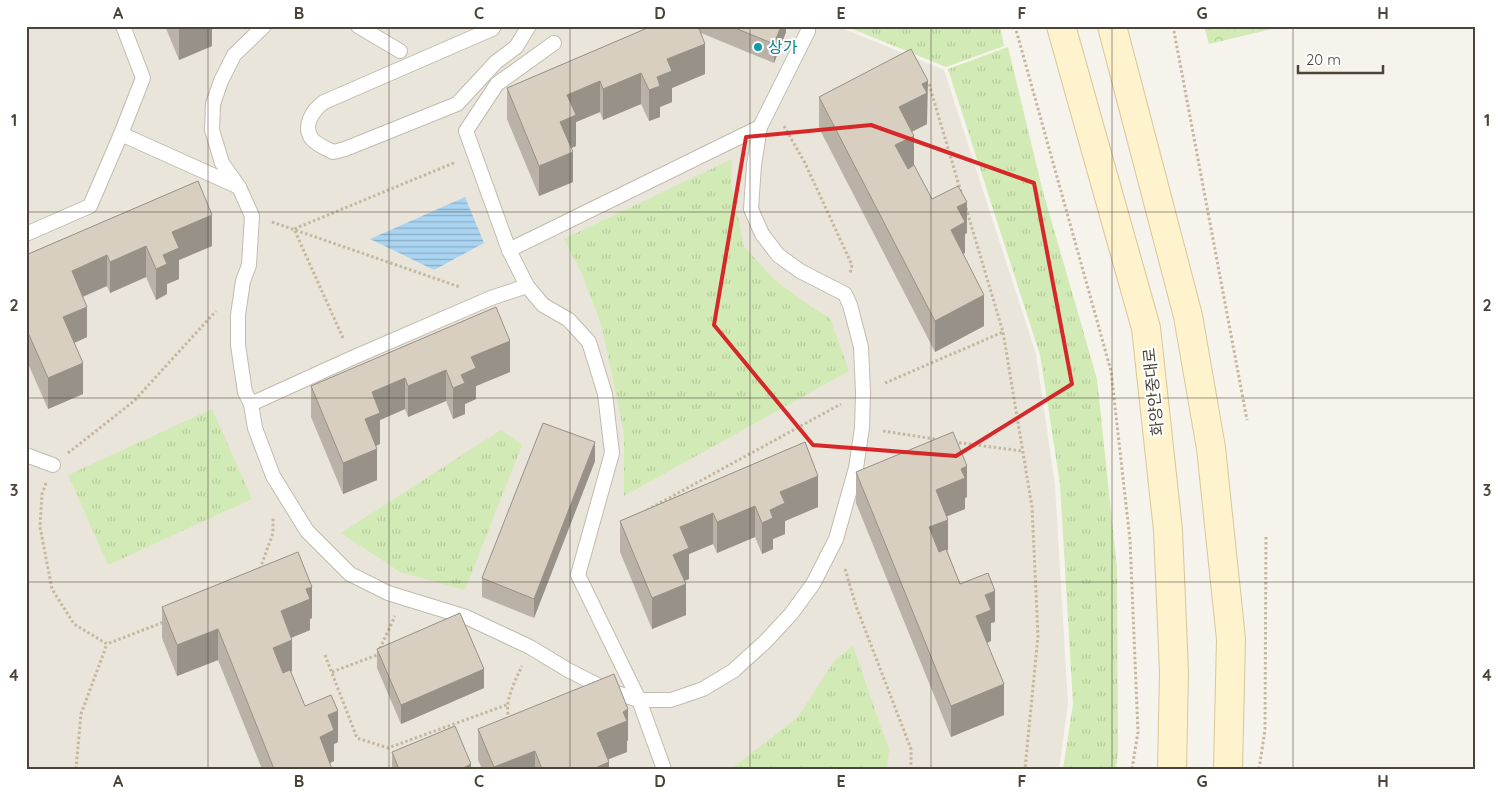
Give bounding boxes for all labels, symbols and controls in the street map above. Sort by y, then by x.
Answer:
text: A [113,3,124,23]
text: B [294,3,304,23]
text: C [474,3,484,23]
text: D [654,3,666,23]
text: E [836,3,846,23]
text: F [1018,3,1027,23]
text: G [1196,3,1208,23]
text: H [1377,3,1389,23]
place label: 상가 [768,37,798,57]
marker: 상가 [752,41,764,53]
scale bar [1298,42,1384,74]
text: 20 m [1306,50,1341,69]
text: 1 [11,110,17,130]
text: 1 [1484,110,1490,130]
text: 2 [9,295,19,315]
text: 2 [1482,295,1492,315]
street label: 화양안중대로 [1138,347,1168,437]
text: 3 [10,480,18,500]
text: 3 [1483,480,1491,500]
text: 4 [9,665,19,685]
text: 4 [1482,665,1492,685]
text: A [113,771,124,791]
text: B [294,771,304,791]
text: C [474,771,484,791]
text: D [654,771,666,791]
text: E [836,771,846,791]
text: F [1018,771,1027,791]
text: G [1196,771,1208,791]
text: H [1377,771,1389,791]

